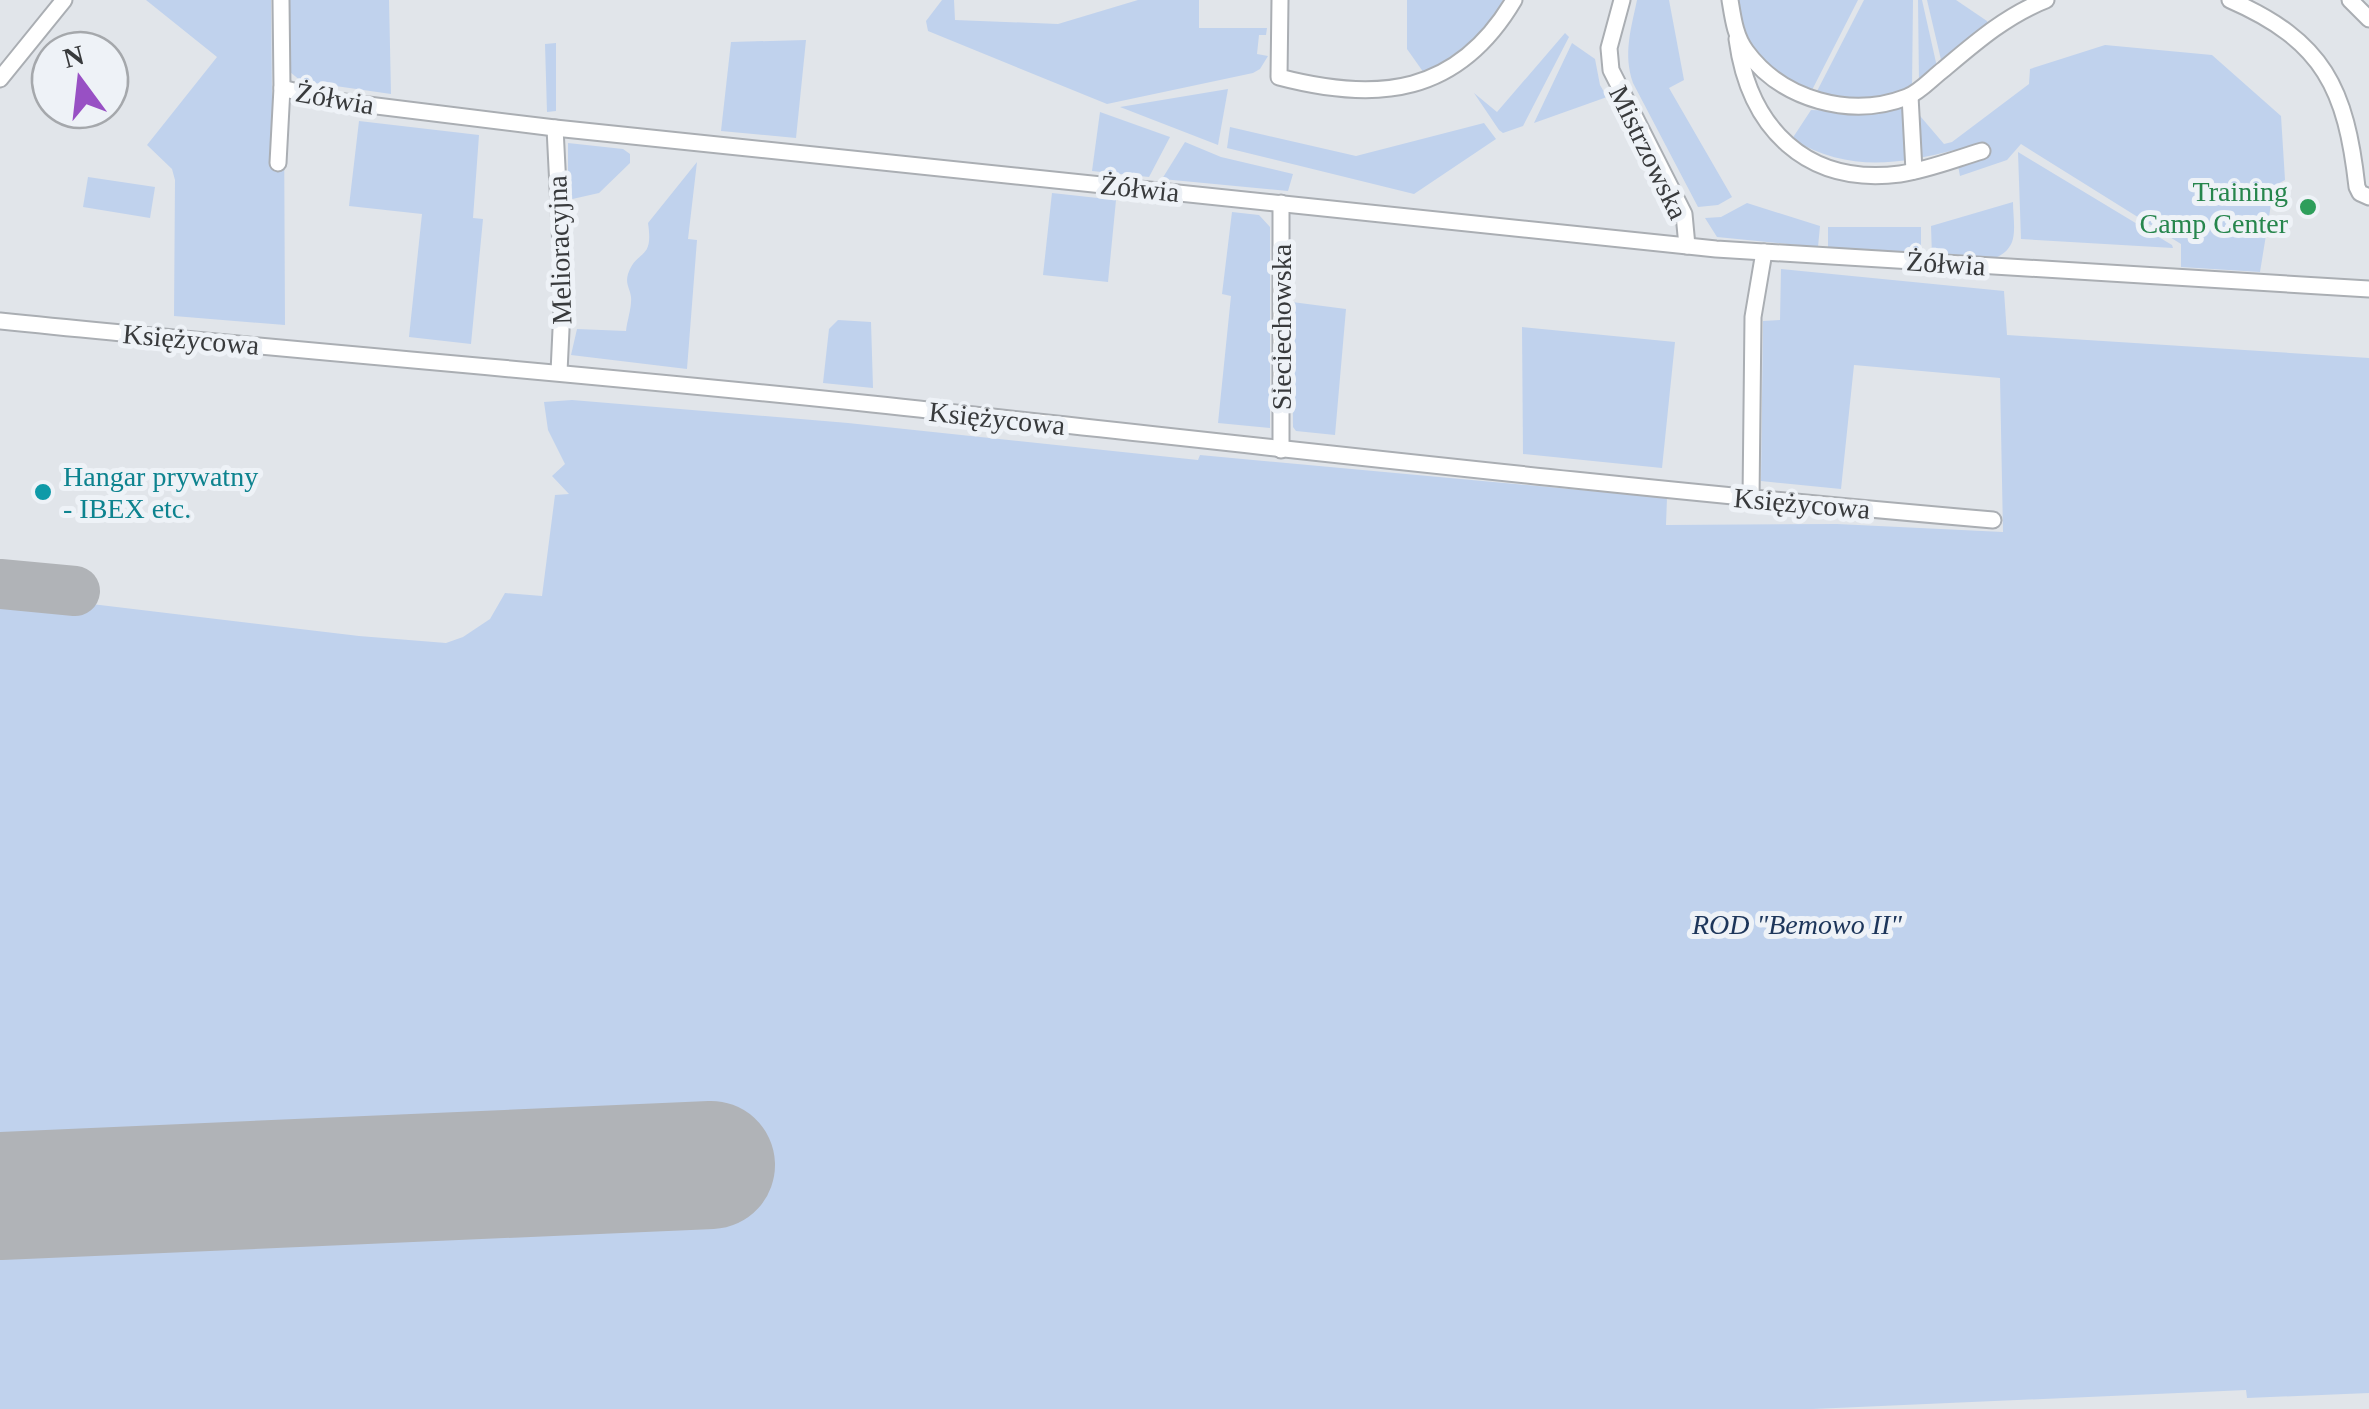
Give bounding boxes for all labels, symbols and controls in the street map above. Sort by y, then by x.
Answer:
north arrow [30,30,130,130]
text: N [60,39,87,74]
street label: Żółwia [293,76,377,121]
street label: Mistrzowska [1603,80,1694,225]
street label: Żółwia [1099,169,1182,208]
street label: Melioracyjna [541,174,578,325]
place label: Training Camp Center [2139,176,2289,239]
marker: Training Camp Center [2297,196,2319,218]
street label: Sieciechowska [1266,243,1297,410]
street label: Żółwia [1905,245,1987,282]
street label: Księżycowa [121,318,261,361]
street label: Księżycowa [927,396,1067,441]
place label: Hangar prywatny - IBEX etc. [63,461,258,524]
marker: Hangar prywatny - IBEX etc. [32,481,54,503]
street label: Księżycowa [1732,482,1872,525]
park label: ROD "Bemowo II" [1691,909,1902,940]

